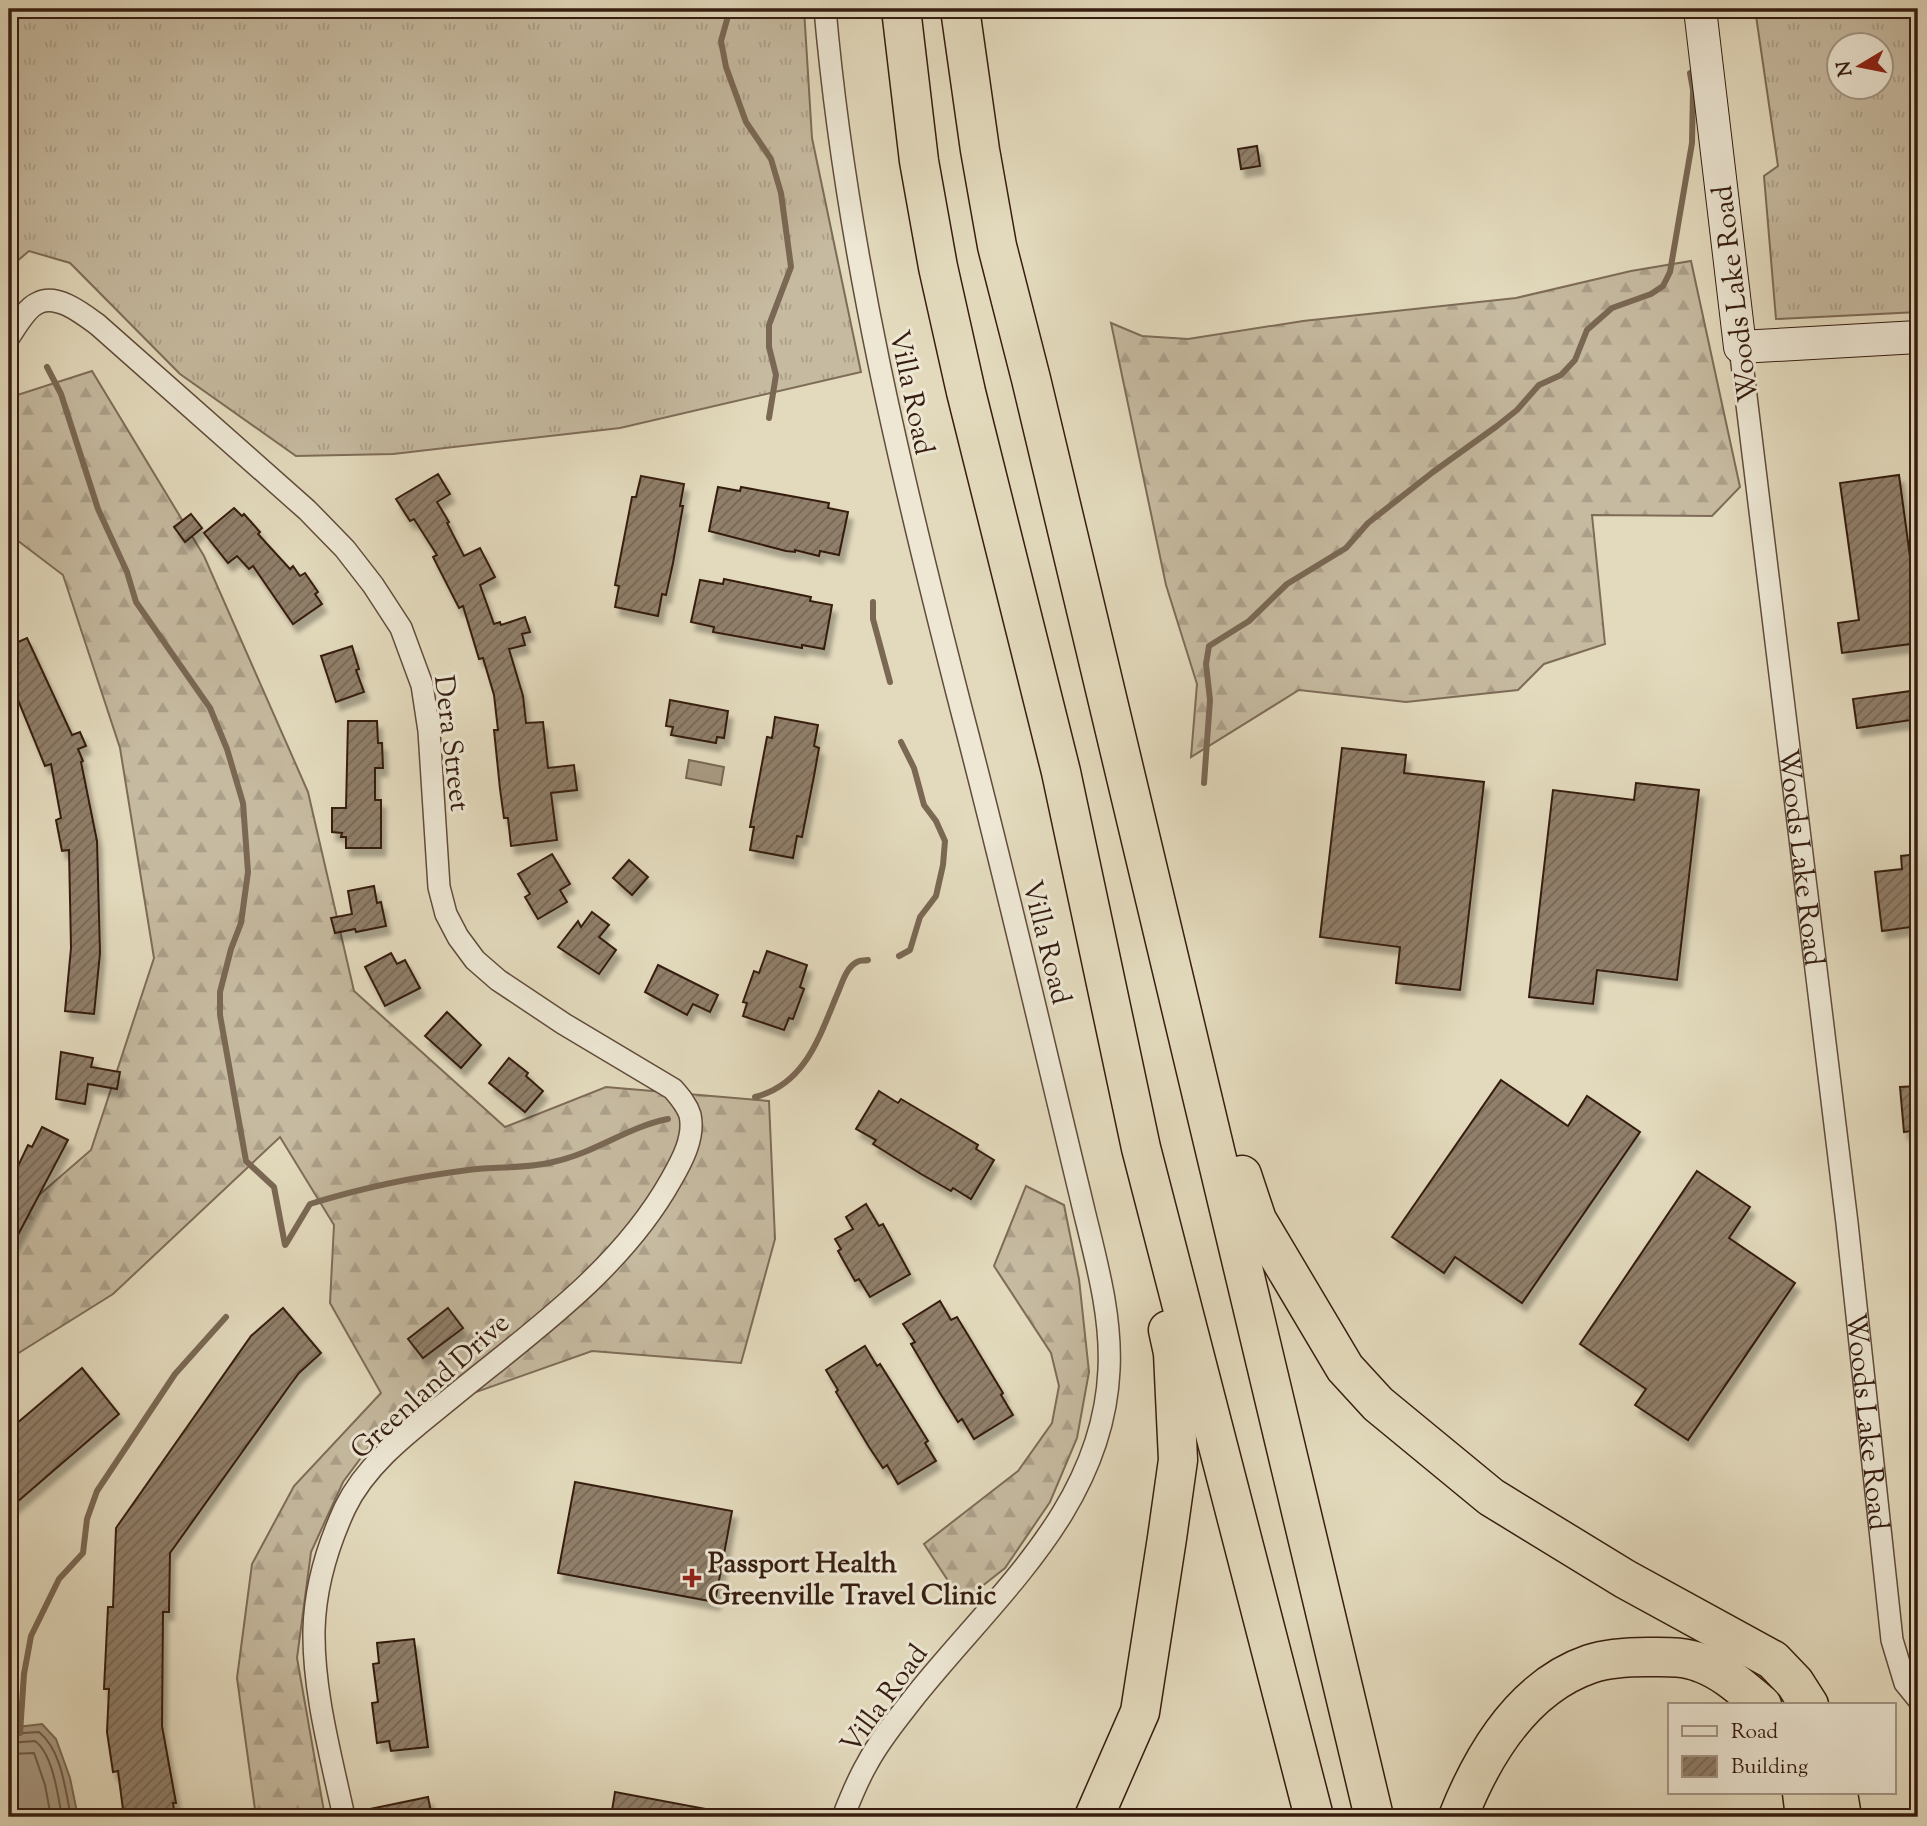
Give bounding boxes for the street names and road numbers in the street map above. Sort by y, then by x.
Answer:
street label: Woods Lake Road [1704,183,1770,404]
street label: Villa Road [877,327,943,459]
street label: Dera Street [422,673,478,814]
street label: Woods Lake Road [1766,747,1832,969]
street label: Villa Road [1010,877,1080,1009]
street label: Greenland Drive [342,1305,520,1470]
street label: Woods Lake Road [1834,1311,1897,1533]
street label: Villa Road [832,1637,939,1763]

